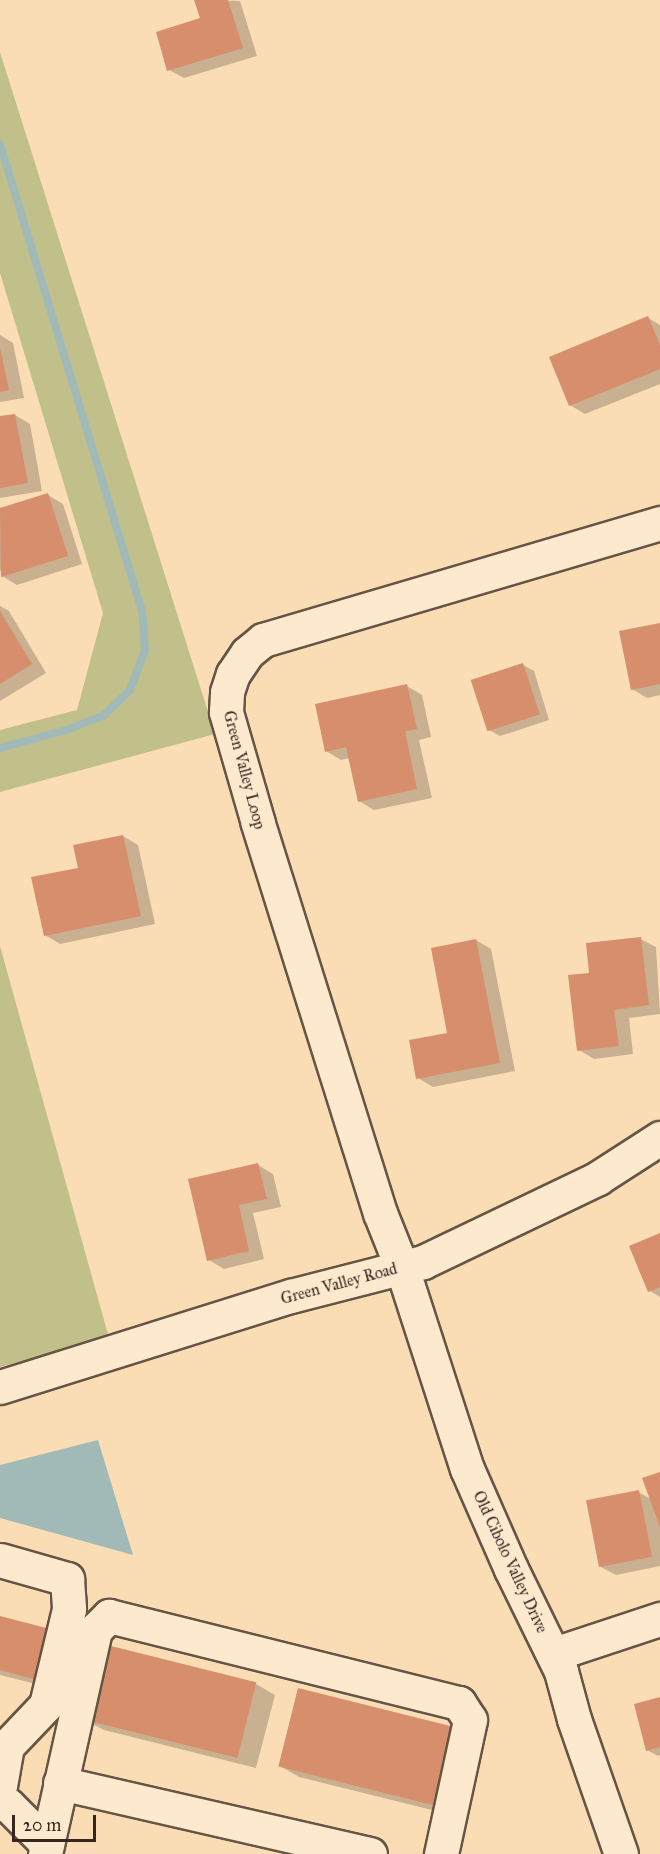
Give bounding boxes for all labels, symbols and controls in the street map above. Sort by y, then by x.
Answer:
street label: Green Valley Loop [219,709,269,831]
street label: Green Valley Road [279,1259,399,1309]
street label: Old Cibolo Valley Drive [469,1488,551,1636]
scale bar [15,1803,99,1841]
text: 20 m [23,1814,61,1836]

